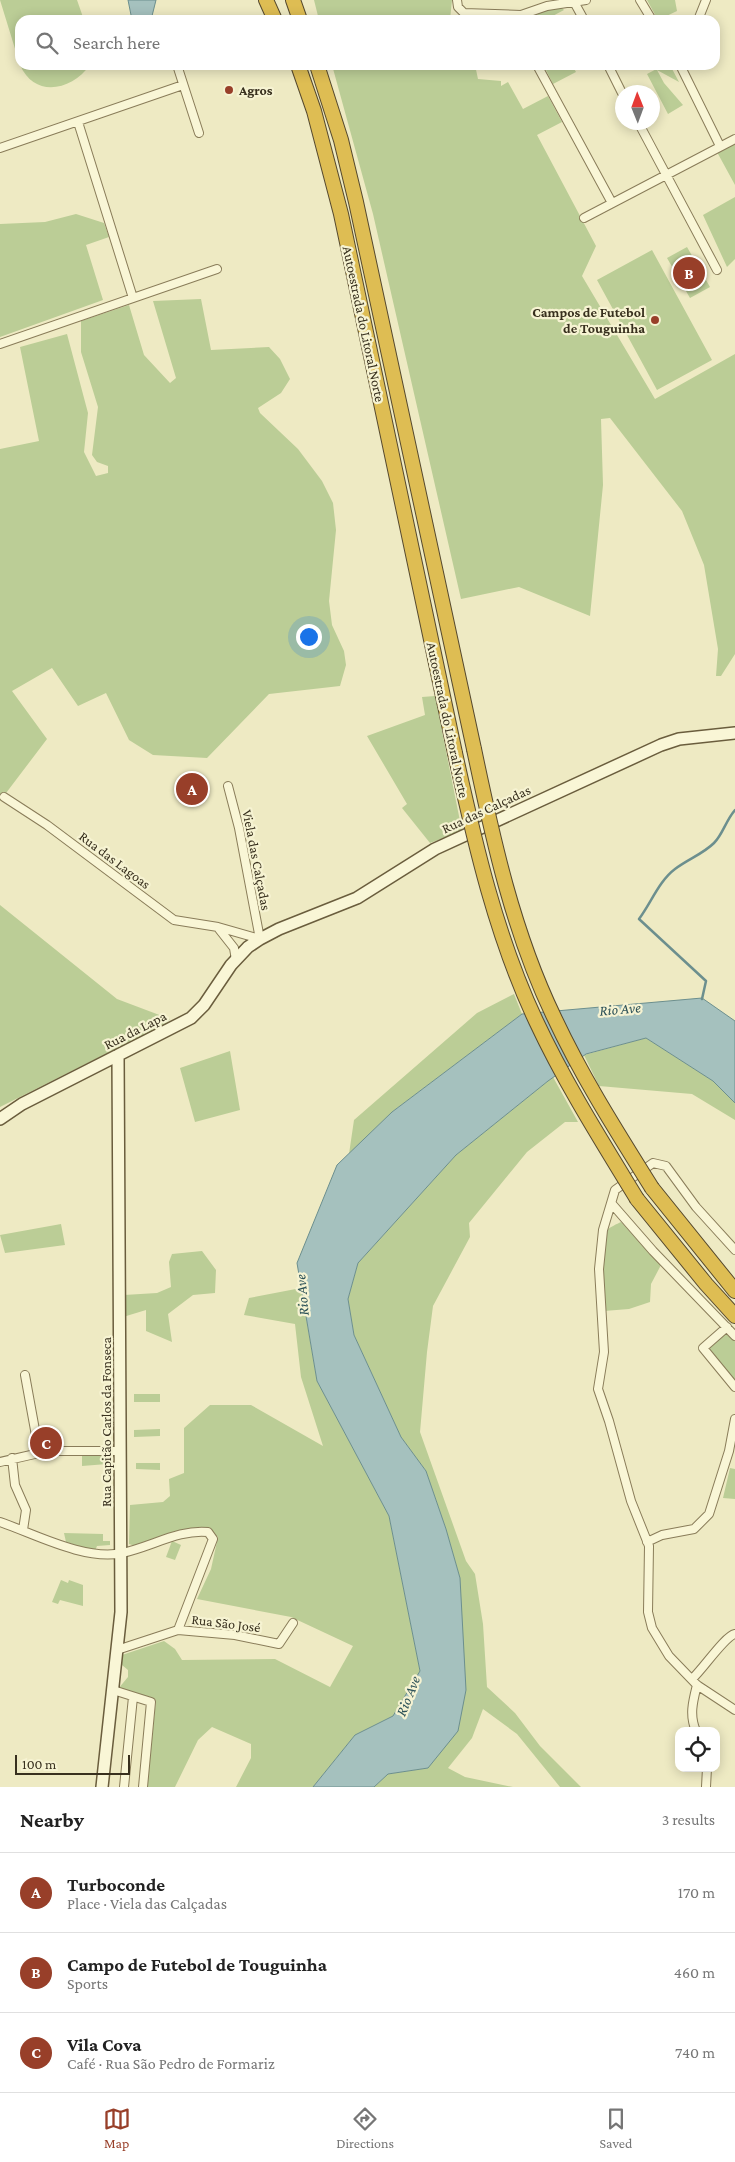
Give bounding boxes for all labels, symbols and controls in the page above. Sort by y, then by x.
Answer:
search box [15,15,720,70]
icon: search [33,29,61,57]
text: Search here [73,32,160,53]
place label: Agros [238,82,273,98]
marker: Agros [223,84,235,96]
north arrow [615,85,660,130]
street label: Autoestrada do Litoral Norte [340,245,388,403]
pin: B [673,254,705,292]
place label: Campos de Futebol de Touguinha [532,304,645,336]
marker: Campos de Futebol de Touguinha [649,314,661,326]
your location [296,624,322,650]
street label: Autoestrada do Litoral Norte [424,641,472,799]
pin: A [176,770,208,808]
street label: Rua das Calçadas [439,781,533,837]
street label: Viela das Calçadas [239,808,275,912]
street label: Rua das Lagoas [76,828,154,892]
water label: Rio Ave [599,999,642,1019]
street label: Rua da Lapa [101,1007,169,1053]
water label: Rio Ave [292,1273,312,1316]
street label: Rua Capitão Carlos da Fonseca [98,1336,114,1507]
pin: C [30,1424,62,1462]
street label: Rua São José [191,1611,261,1635]
water label: Rio Ave [393,1673,423,1718]
map controls [675,1727,720,1772]
button: locate [675,1727,720,1772]
scale bar [15,1752,130,1775]
text: 100 m [22,1756,56,1772]
text: Nearby [20,1808,84,1832]
text: 3 results [662,1811,715,1828]
text: Turboconde [67,1874,165,1895]
text: A [31,1884,41,1901]
text: 170 m [678,1884,715,1901]
text: Place · Viela das Calçadas [67,1895,227,1912]
text: Campo de Futebol de Touguinha [67,1954,327,1975]
text: B [31,1964,41,1981]
text: 460 m [674,1964,715,1981]
text: Sports [67,1975,108,1992]
text: Vila Cova [67,2034,141,2055]
text: C [31,2044,41,2061]
text: 740 m [675,2044,715,2061]
text: Café · Rua São Pedro de Formariz [67,2055,275,2072]
tab: Map [103,2105,131,2151]
tab: Directions [336,2105,394,2151]
tab: Saved [599,2105,632,2151]

